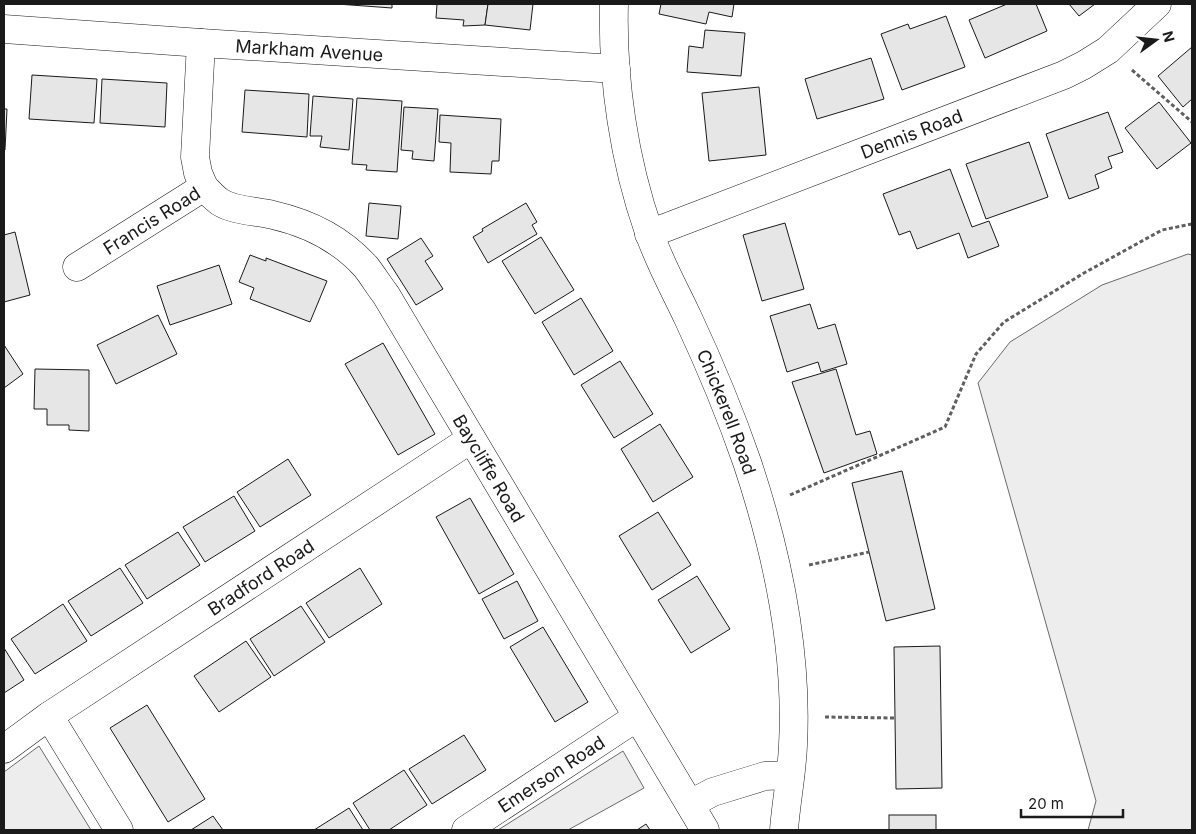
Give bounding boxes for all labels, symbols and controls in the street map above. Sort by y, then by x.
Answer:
north arrow [1131,15,1181,65]
text: N [1159,29,1179,44]
street label: Markham Avenue [235,35,384,65]
street label: Dennis Road [858,104,965,162]
street label: Francis Road [99,182,204,258]
street label: Chickerell Road [693,346,761,477]
street label: Baycliffe Road [449,411,529,526]
street label: Bradford Road [204,535,318,619]
street label: Emerson Road [494,731,608,817]
scale bar [1021,786,1124,818]
text: 20 m [1028,794,1064,813]

